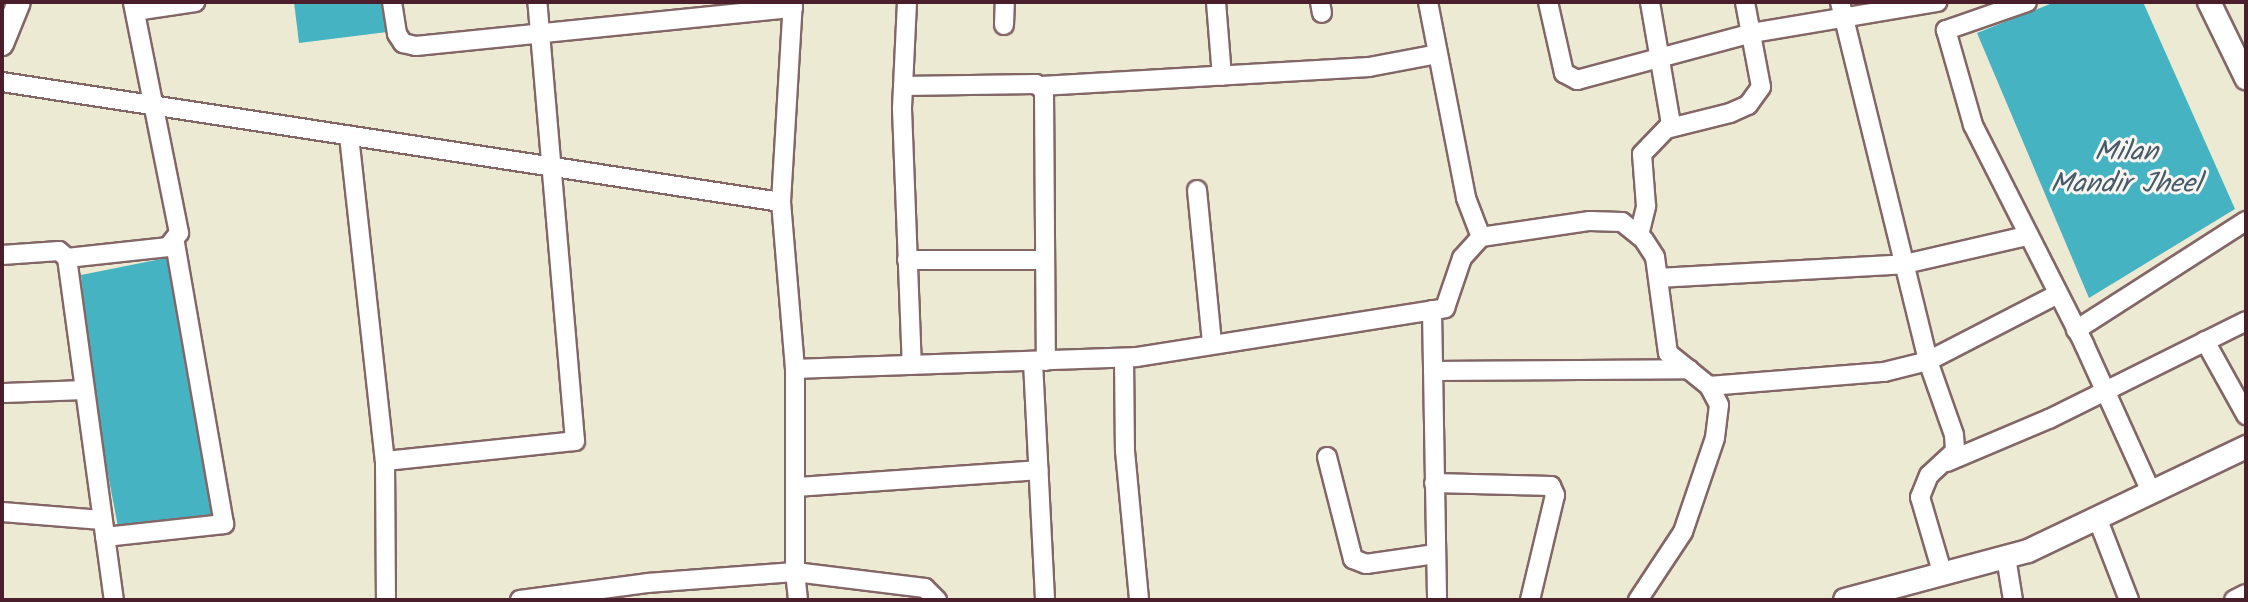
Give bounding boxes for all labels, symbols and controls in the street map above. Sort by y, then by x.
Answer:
water label: Milan Mandir Jheel [2050,136,2202,202]

